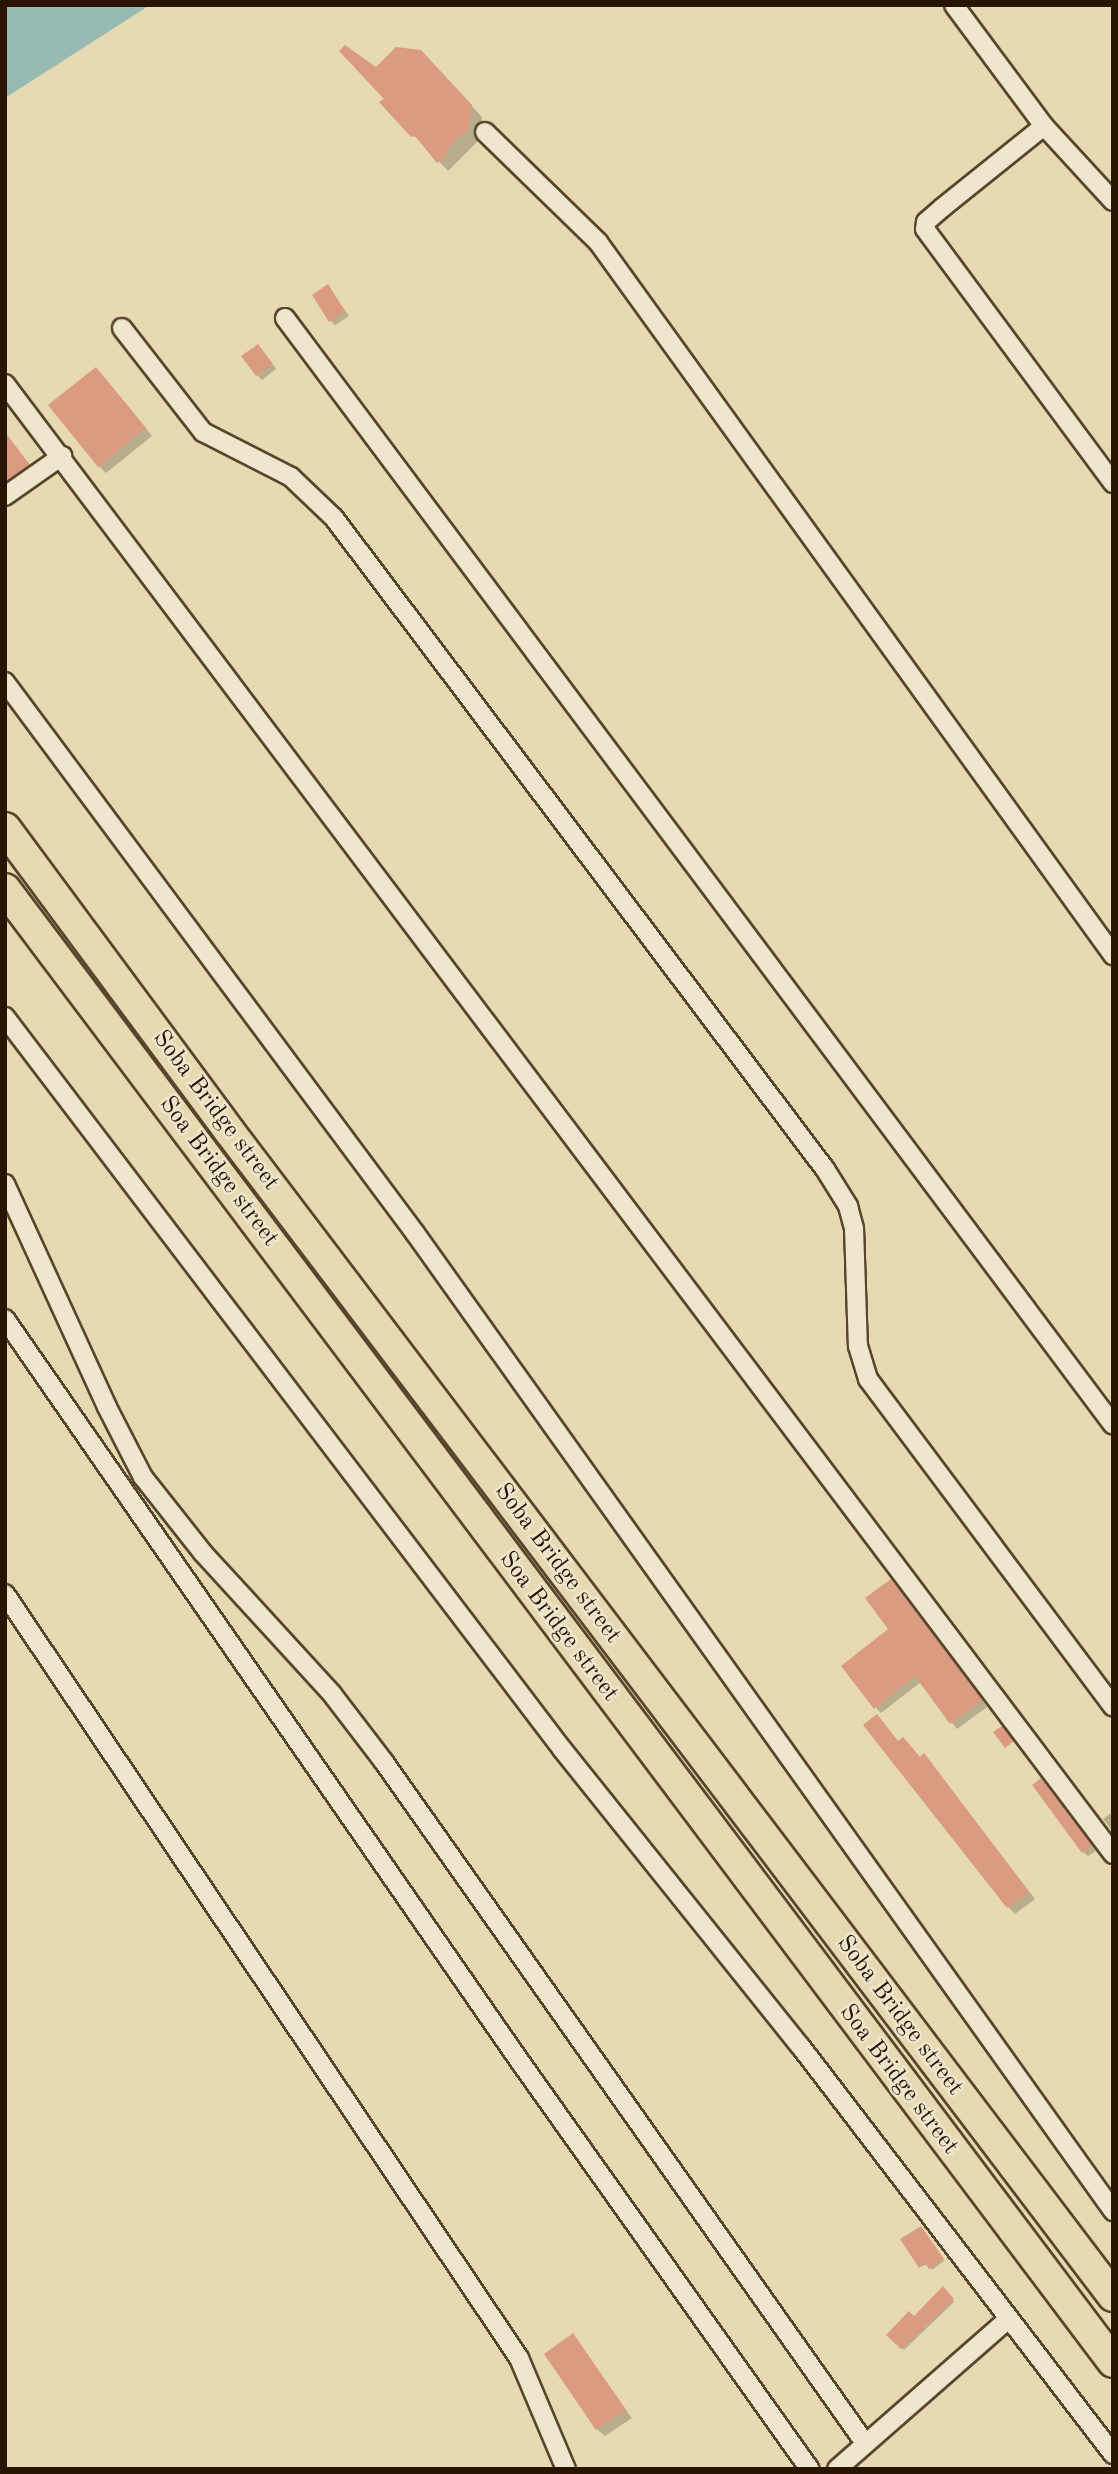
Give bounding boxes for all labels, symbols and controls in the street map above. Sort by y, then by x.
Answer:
street label: Soba Bridge street [145,1025,285,1197]
street label: Soa Bridge street [152,1091,284,1253]
street label: Soba Bridge street [487,1478,627,1650]
street label: Soa Bridge street [492,1546,624,1708]
street label: Soba Bridge street [829,1930,969,2102]
street label: Soa Bridge street [832,1999,964,2161]

